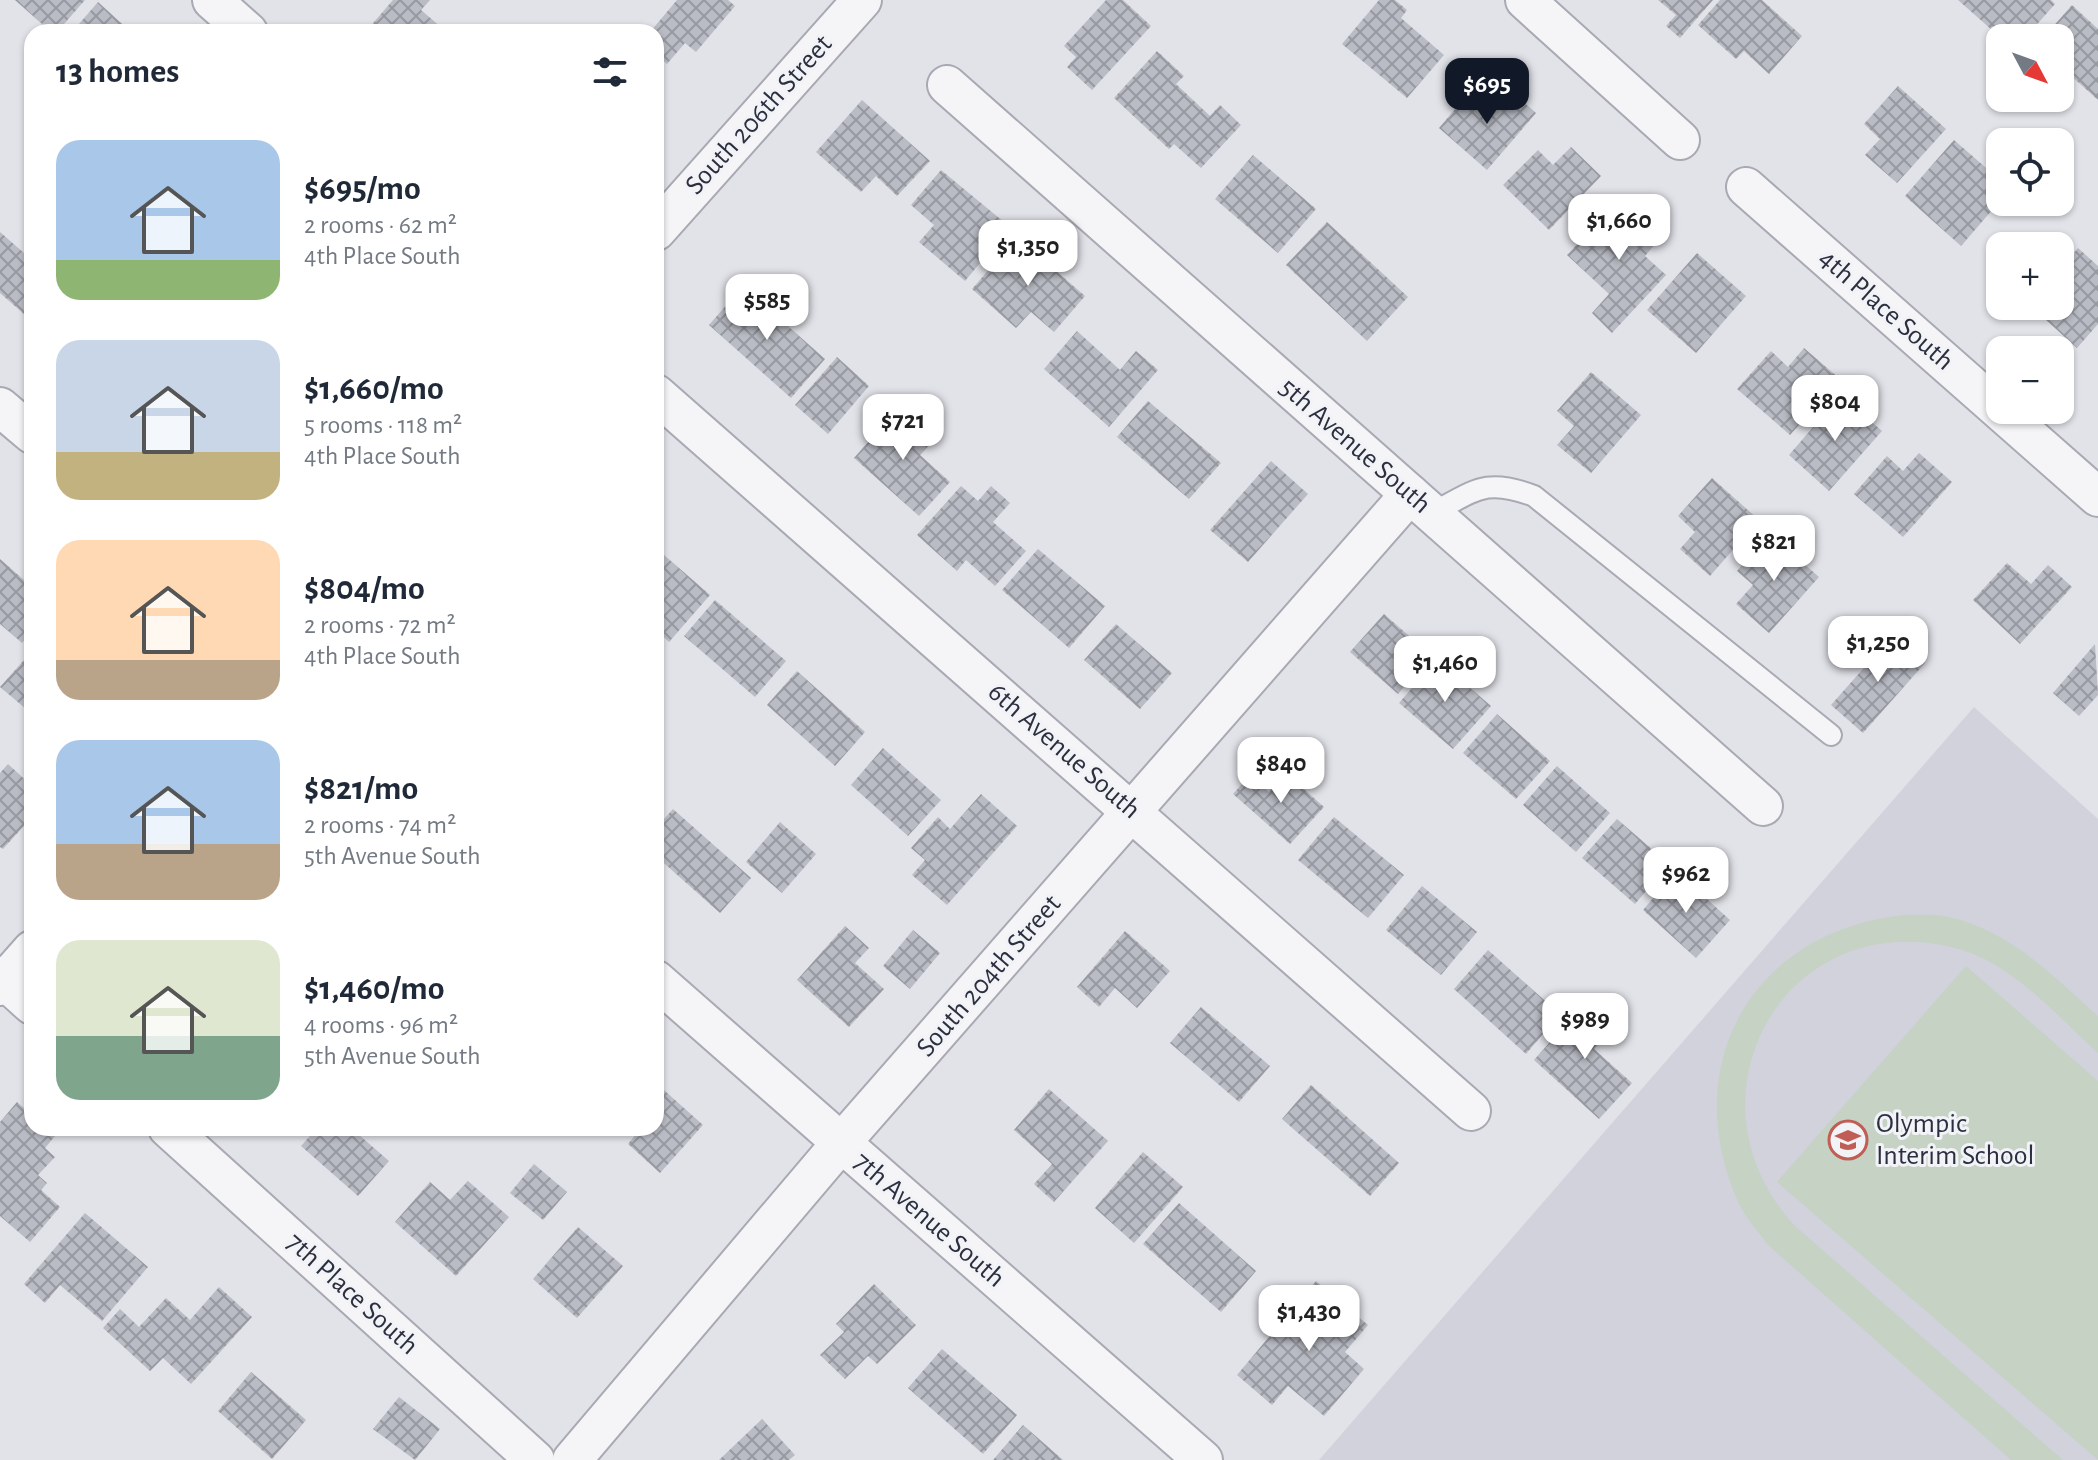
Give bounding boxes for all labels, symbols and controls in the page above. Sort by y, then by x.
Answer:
north arrow [1986,24,2074,112]
map controls [1986,24,2074,424]
street label: South 206th Street [681,30,838,200]
icon: filters [588,50,632,94]
text: 13 homes [56,55,179,89]
pin: $695 [1440,58,1534,126]
text: $695 [1463,71,1511,97]
button: locate [1986,128,2074,216]
icon: home [120,172,216,268]
text: $695/mo [304,172,421,206]
pin: $1,660 [1554,194,1684,262]
text: $1,660 [1586,207,1652,233]
text: 2 rooms · 62 m² [304,212,457,238]
pin: $1,350 [963,220,1093,288]
button: + [1986,232,2074,320]
text: $1,350 [997,233,1060,259]
text: 4th Place South [304,243,460,269]
street label: 4th Place South [1813,244,1959,376]
pin: $585 [720,274,814,342]
text: $585 [744,287,790,313]
button: − [1986,336,2074,424]
icon: home [120,372,216,468]
text: $1,660/mo [304,372,444,406]
street label: 5th Avenue South [1274,373,1436,519]
pin: $804 [1788,375,1882,443]
text: $804 [1809,388,1861,414]
pin: $721 [856,394,950,462]
text: $721 [881,407,925,433]
text: 5 rooms · 118 m² [304,412,462,438]
text: 4th Place South [304,443,460,469]
pin: $821 [1727,515,1821,583]
text: $821 [1751,528,1797,554]
icon: home [120,572,216,668]
text: $804/mo [304,572,425,606]
text: 2 rooms · 72 m² [304,612,456,638]
pin: $1,250 [1813,616,1943,684]
text: $1,250 [1846,629,1910,655]
pin: $1,460 [1380,636,1510,704]
text: 4th Place South [304,643,460,669]
text: $1,460 [1412,649,1478,675]
street label: 6th Avenue South [982,678,1146,824]
pin: $840 [1234,737,1328,805]
text: $840 [1255,750,1307,776]
icon: home [120,772,216,868]
text: $821/mo [304,772,418,806]
text: 2 rooms · 74 m² [304,812,456,838]
text: 5th Avenue South [304,843,481,869]
pin: $962 [1639,847,1733,915]
text: $962 [1661,860,1711,886]
street label: South 204th Street [912,890,1066,1062]
icon: home [120,972,216,1068]
text: $1,460/mo [304,972,444,1006]
pin: $989 [1538,993,1632,1061]
text: $989 [1560,1006,1610,1032]
text: 4 rooms · 96 m² [304,1012,458,1038]
text: 5th Avenue South [304,1043,481,1069]
place label: Olympic Interim School [1876,1110,2034,1170]
school or university icon: Olympic Interim School [1827,1119,1869,1161]
street label: 7th Avenue South [848,1147,1010,1293]
street label: 7th Place South [281,1228,423,1360]
pin: $1,430 [1244,1285,1374,1353]
text: $1,430 [1277,1298,1341,1324]

